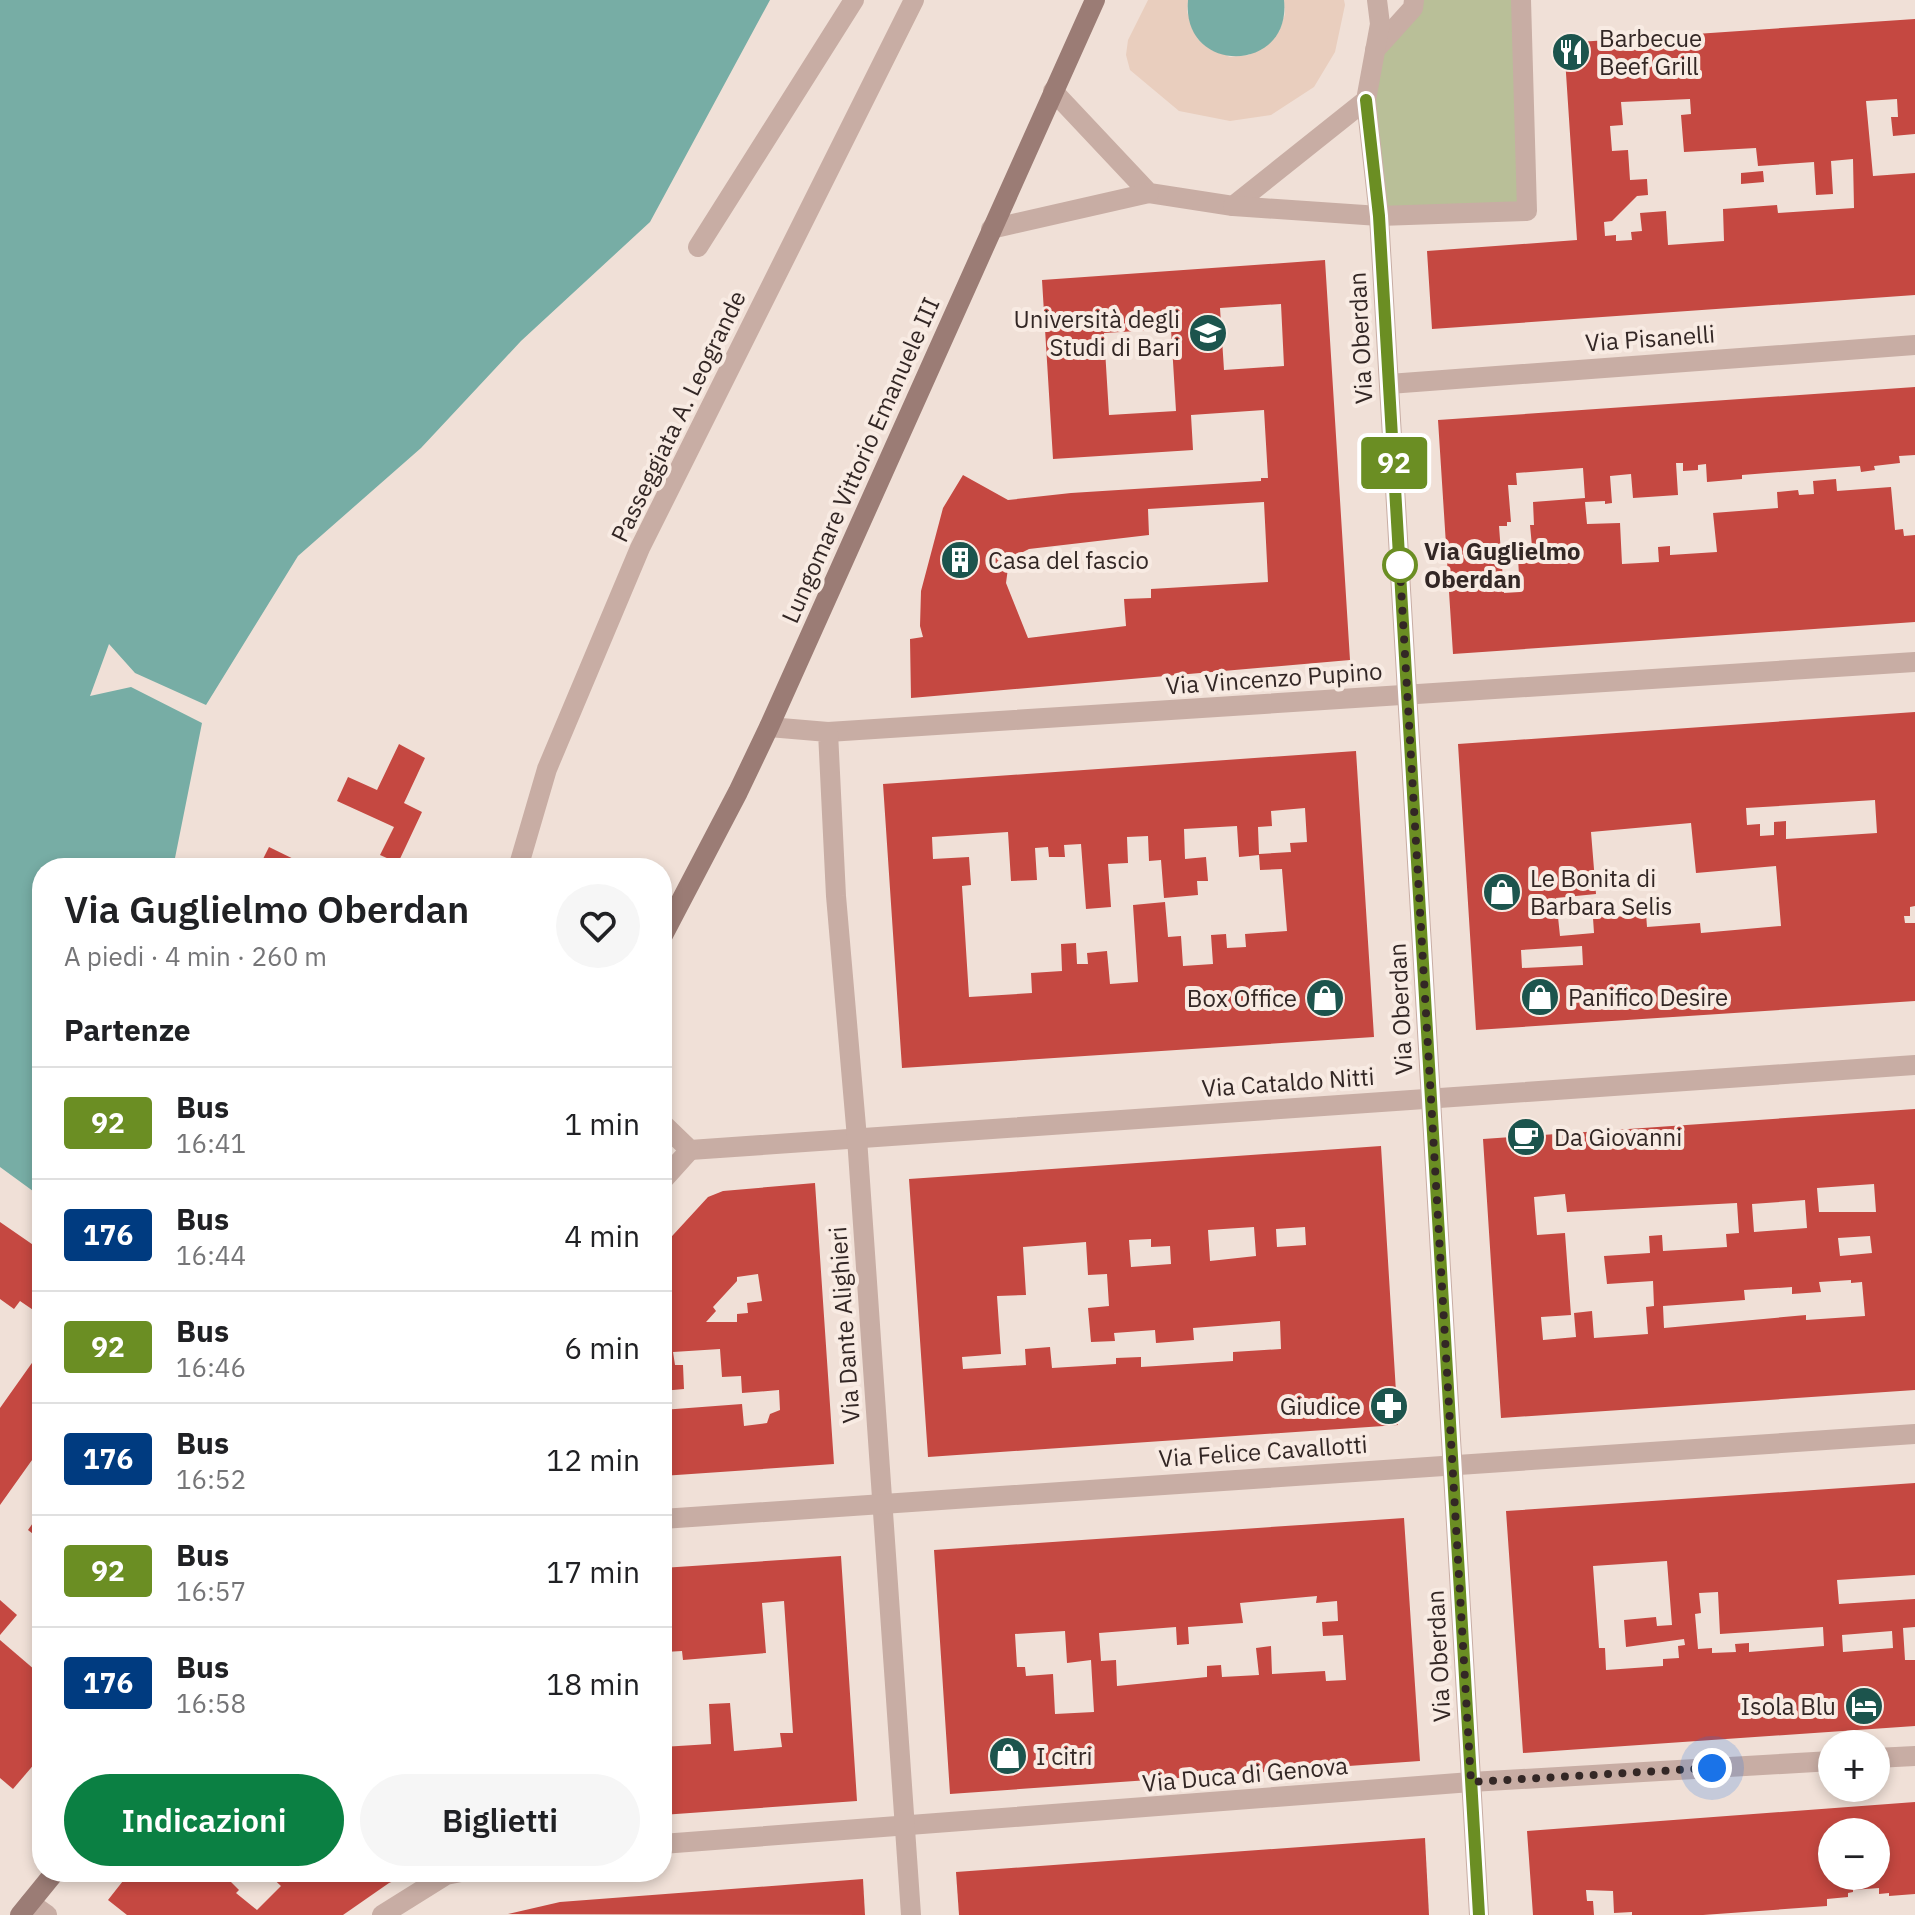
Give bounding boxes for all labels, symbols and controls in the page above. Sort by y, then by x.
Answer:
place label: Barbecue Beef Grill [1599,22,1702,82]
restaurant icon: Barbecue Beef Grill [1550,31,1592,73]
street label: Via Oberdan [1341,271,1379,405]
street label: Passeggiata A. Leogrande [603,285,753,547]
street label: Lungomare Vittorio Emanuele III [774,292,946,628]
place label: Università degli Studi di Bari [1014,303,1180,363]
school or university icon: Università degli Studi di Bari [1187,312,1229,354]
street label: Via Pisanelli [1584,318,1716,358]
line badge: 92 [1358,437,1430,489]
text: 92 [1377,444,1411,481]
place label: Via Guglielmo Oberdan [1424,535,1580,595]
building icon: Casa del fascio [939,539,981,581]
place label: Casa del fascio [988,544,1149,576]
marker: Via Guglielmo Oberdan [1383,548,1417,582]
street label: Via Vincenzo Pupino [1165,654,1383,702]
place label: Le Bonita di Barbara Selis [1530,862,1673,922]
shop icon: Le Bonita di Barbara Selis [1481,871,1523,913]
text: Via Guglielmo Oberdan [64,884,469,933]
button: heart [556,884,640,968]
text: A piedi · 4 min · 260 m [64,939,327,973]
street label: Via Oberdan [1381,942,1419,1076]
shop icon: Panifico Desire [1519,976,1561,1018]
shop icon: Box Office [1304,977,1346,1019]
place label: Panifico Desire [1568,981,1728,1013]
place label: Box Office [1187,982,1297,1014]
text: Partenze [64,1010,191,1049]
street label: Via Cataldo Nitti [1200,1060,1376,1104]
text: Bus [176,1087,229,1126]
text: 92 [91,1104,125,1141]
text: 1 min [564,1104,640,1143]
cafe icon: Da Giovanni [1505,1116,1547,1158]
place label: Da Giovanni [1554,1121,1682,1153]
text: 16:41 [176,1126,246,1160]
text: Bus [176,1199,229,1238]
text: 176 [83,1216,133,1253]
text: 4 min [564,1216,640,1255]
street label: Via Dante Alighieri [821,1226,867,1424]
text: 16:44 [176,1238,246,1272]
text: Bus [176,1311,229,1350]
text: 92 [91,1328,125,1365]
text: 6 min [564,1328,640,1367]
text: 16:46 [176,1350,246,1384]
pharmacy icon: Giudice [1368,1385,1410,1427]
place label: Giudice [1280,1390,1361,1422]
text: Bus [176,1423,229,1462]
street label: Via Felice Cavallotti [1157,1428,1369,1474]
text: 176 [83,1440,133,1477]
text: 12 min [546,1440,640,1479]
text: 16:52 [176,1462,246,1496]
text: Bus [176,1535,229,1574]
text: 92 [91,1552,125,1589]
text: 17 min [546,1552,640,1591]
text: 16:57 [176,1574,246,1608]
street label: Via Oberdan [1419,1589,1457,1723]
text: Bus [176,1647,229,1686]
text: 176 [83,1664,133,1701]
text: 18 min [546,1664,640,1703]
hotel icon: Isola Blu [1843,1685,1885,1727]
text: 16:58 [176,1686,246,1720]
place label: Isola Blu [1740,1690,1836,1722]
map controls [1818,1730,1890,1890]
button: + [1818,1730,1890,1802]
shop icon: I citri [987,1735,1029,1777]
place label: I citri [1036,1740,1093,1772]
your location [1692,1748,1732,1788]
street label: Via Duca di Genova [1141,1749,1349,1799]
button: Indicazioni [64,1774,344,1866]
button: Biglietti [360,1774,640,1866]
button: − [1818,1818,1890,1890]

